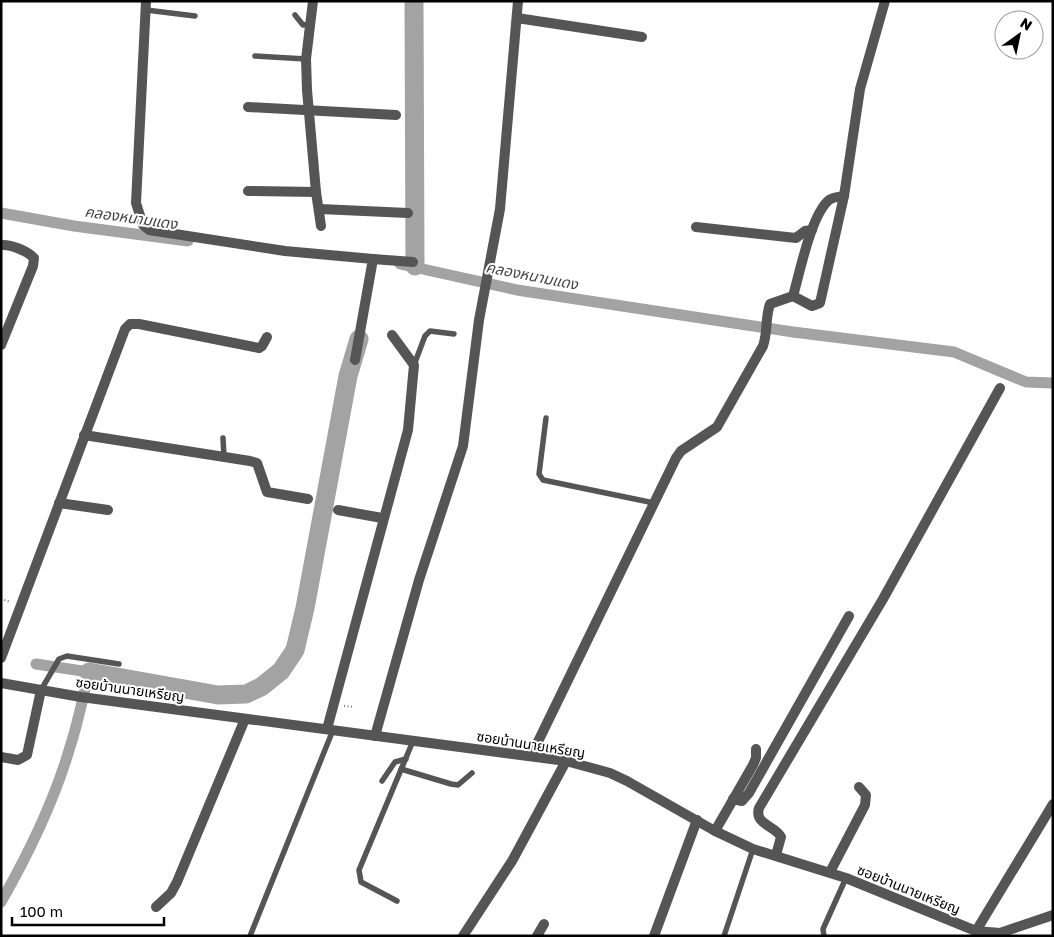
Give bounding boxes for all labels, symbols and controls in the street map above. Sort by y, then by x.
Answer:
north arrow [994,10,1044,60]
text: N [1017,14,1035,34]
water label: คลองหนามแดง [83,202,179,233]
water label: คลองหนามแดง [484,257,580,293]
street label: ซอยบ้านนายเหรียญ [75,673,185,705]
street label: ซอยบ้านนายเหรียญ [476,727,586,761]
street label: ซอยบ้านนายเหรียญ [855,861,963,917]
scale bar [12,894,165,926]
text: 100 m [20,902,63,920]

